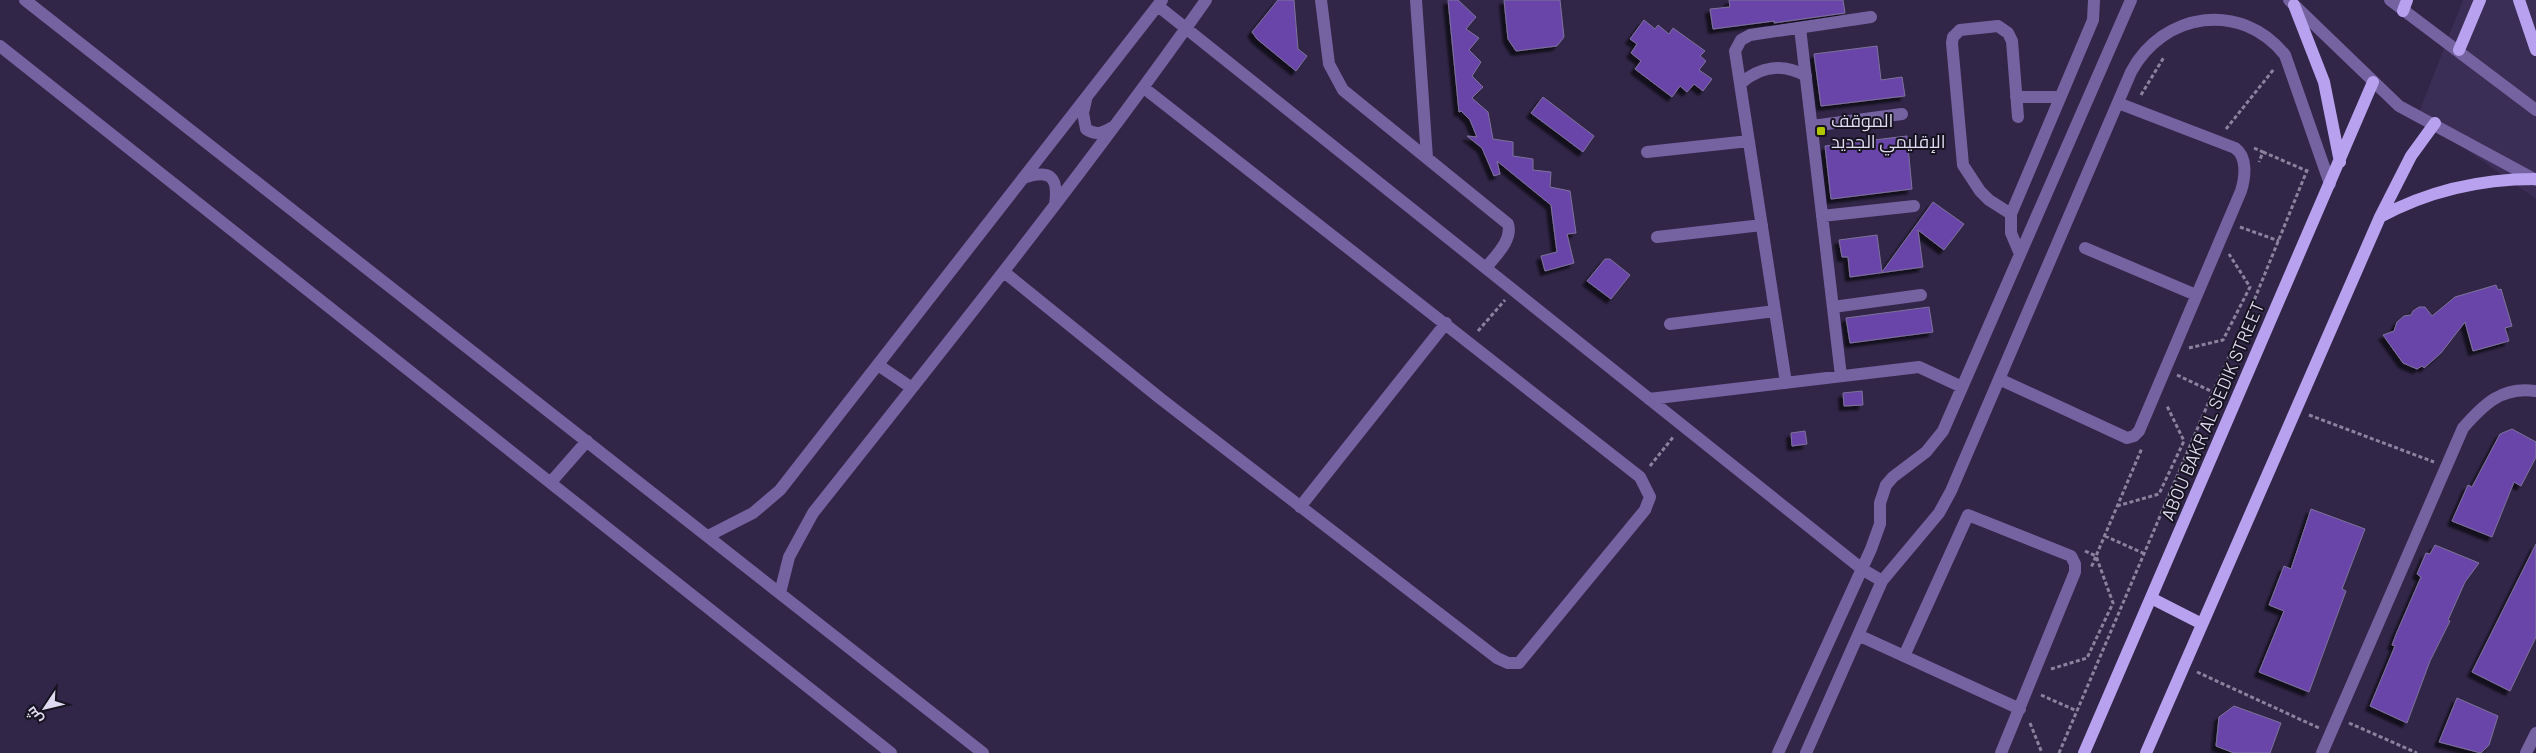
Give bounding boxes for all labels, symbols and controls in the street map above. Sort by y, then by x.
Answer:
place label: الموقف الإقليمي الجديد [1831,109,1946,156]
marker: الموقف الإقليمي الجديد [1815,125,1827,137]
street label: ABOU BAKR AL SEDIK STREET [2156,298,2268,524]
north arrow [20,683,70,733]
text: ش [22,703,47,728]

